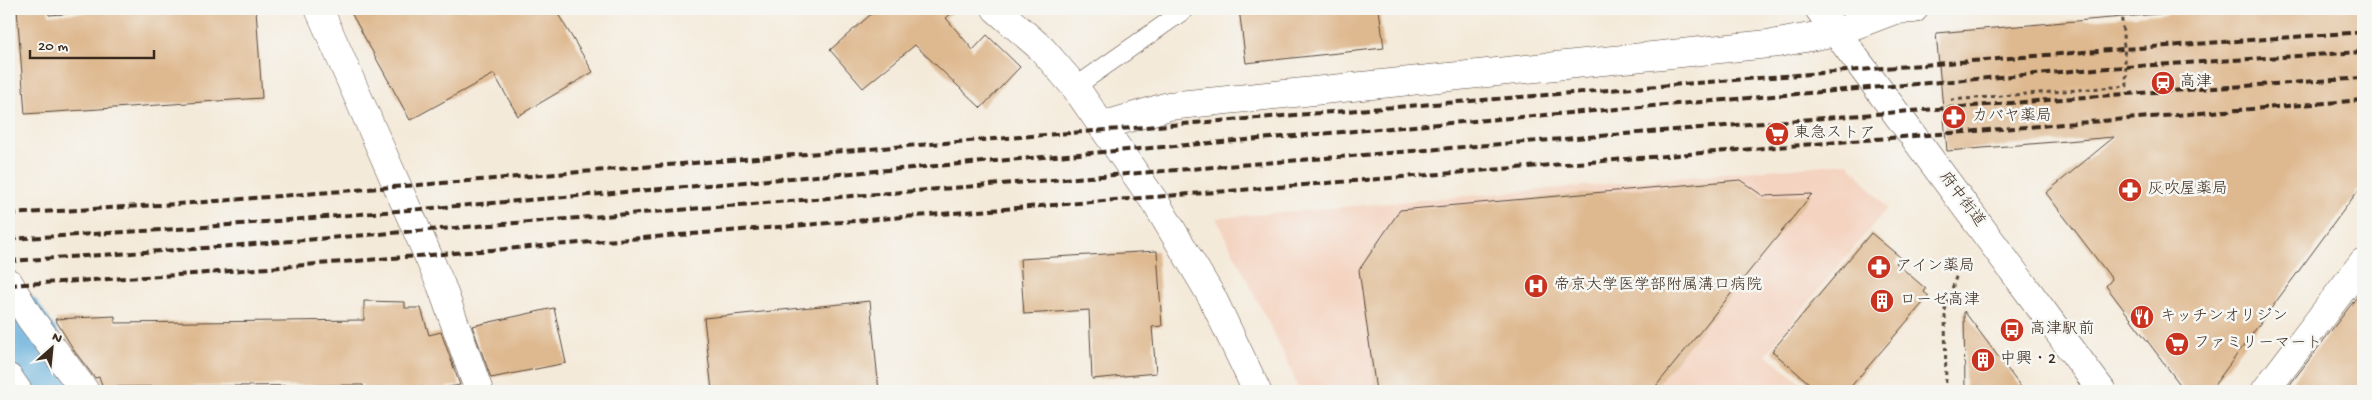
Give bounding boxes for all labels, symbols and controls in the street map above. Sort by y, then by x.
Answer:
scale bar [30,28,154,60]
text: 20 m [38,38,68,56]
station icon: 高津 [2150,70,2176,96]
place label: 高津 [2180,72,2212,93]
pharmacy icon: カバヤ薬局 [1941,104,1967,130]
place label: カバヤ薬局 [1972,107,2052,127]
supermarket icon: 東急ストア [1764,121,1790,147]
place label: 東急ストア [1794,123,1875,144]
street label: 府中街道 [1934,168,1989,231]
pharmacy icon: 灰吹屋薬局 [2117,177,2143,203]
place label: 灰吹屋薬局 [2148,179,2228,200]
pharmacy icon: アイン薬局 [1866,254,1892,280]
place label: アイン薬局 [1896,257,1975,277]
hospital icon: 帝京大学医学部附属溝口病院 [1523,273,1549,299]
place label: 帝京大学医学部附属溝口病院 [1554,276,1762,296]
building icon: ローゼ高津 [1869,288,1895,314]
place label: ローゼ高津 [1900,290,1980,311]
restaurant icon: キッチンオリジン [2129,304,2155,330]
place label: キッチンオリジン [2160,307,2288,327]
bus stop icon: 高津駅前 [1999,317,2025,343]
place label: 高津駅前 [2030,319,2094,340]
north arrow [28,322,78,372]
text: N [49,329,65,348]
supermarket icon: ファミリーマート [2164,331,2190,357]
place label: ファミリーマート [2194,335,2322,354]
building icon: 中興・2 [1970,347,1996,373]
place label: 中興・2 [2000,350,2056,370]

